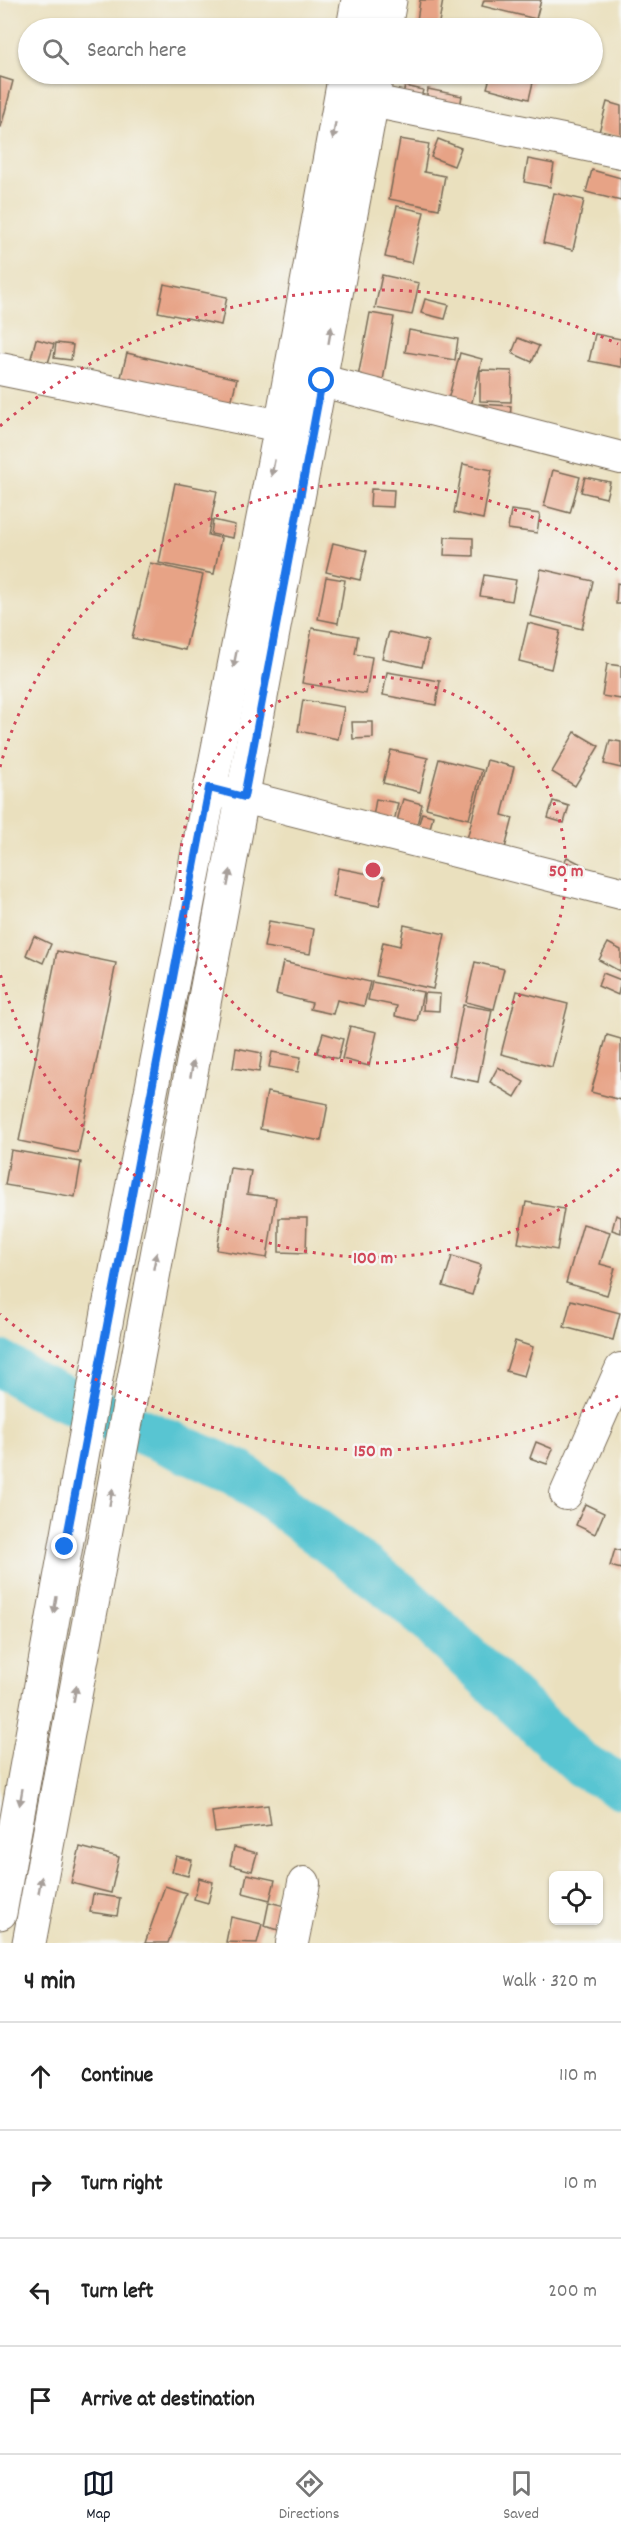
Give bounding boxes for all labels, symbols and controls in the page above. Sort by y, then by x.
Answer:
search box [18,18,603,84]
icon: search [39,35,72,68]
text: Search here [87,36,186,67]
one-way arrow [329,122,338,141]
one-way arrow [326,325,335,344]
route start [308,367,334,393]
one-way arrow [268,458,277,477]
one-way arrow [230,649,239,668]
centre of rings [363,860,383,880]
text: 50 m [549,860,583,885]
one-way arrow [225,868,234,887]
one-way arrow [188,1059,197,1078]
text: 100 m [353,1247,393,1272]
one-way arrow [151,1251,160,1270]
text: 150 m [354,1440,392,1465]
one-way arrow [107,1487,116,1506]
route end [51,1533,77,1559]
one-way arrow [50,1595,59,1614]
one-way arrow [71,1684,80,1703]
one-way arrow [16,1787,25,1806]
map controls [549,1871,603,1925]
button: locate [549,1871,603,1925]
one-way arrow [35,1876,44,1895]
text: 4 min [24,1964,75,2001]
text: Walk · 320 m [503,1968,597,1996]
icon: ahead [24,2060,57,2093]
text: Continue [81,2061,153,2092]
text: 110 m [559,2062,597,2090]
icon: right [24,2168,57,2201]
text: Turn right [81,2169,163,2200]
text: 10 m [563,2170,597,2198]
icon: left [24,2276,57,2309]
text: Turn left [81,2277,153,2308]
text: 200 m [548,2278,597,2306]
icon: arrive [24,2384,57,2417]
text: Arrive at destination [81,2385,255,2416]
tab: Map [82,2467,115,2526]
tab: Directions [279,2467,339,2526]
tab: Saved [503,2467,539,2526]

